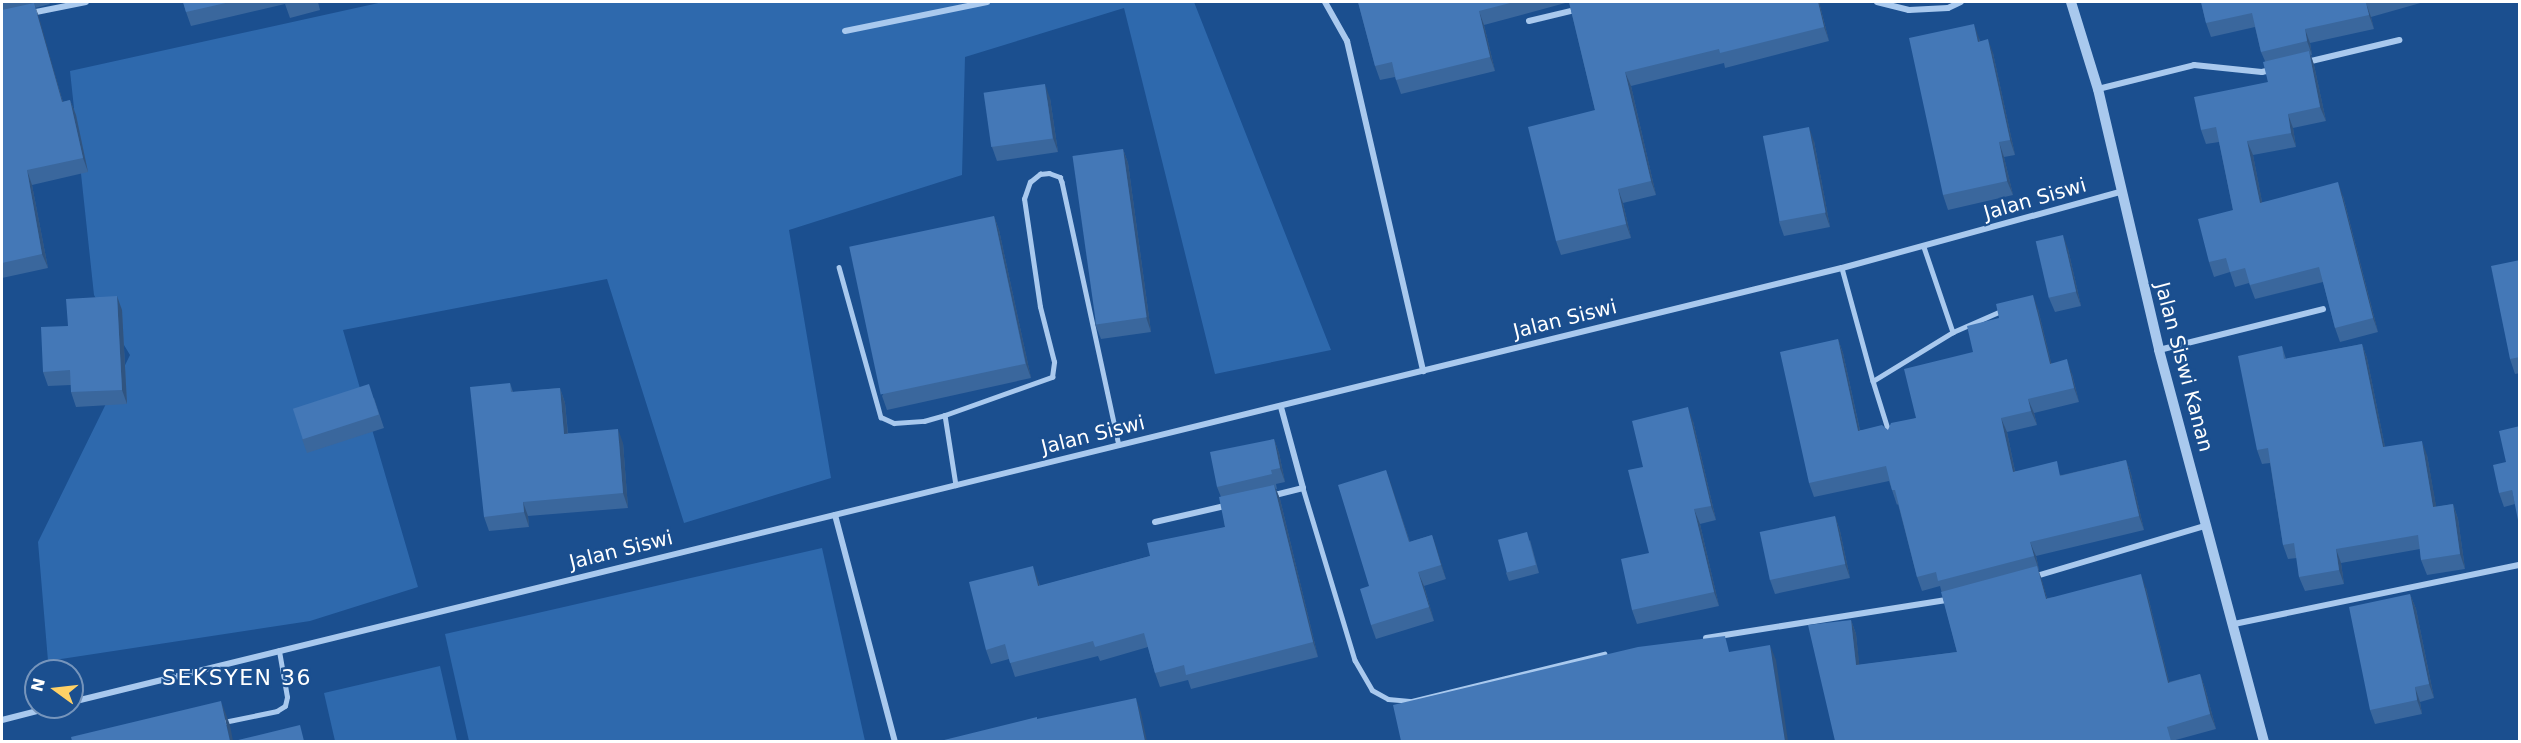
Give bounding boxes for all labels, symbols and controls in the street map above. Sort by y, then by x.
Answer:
street label: Jalan Siswi [1981,173,2089,225]
street label: Jalan Siswi Kanan [2150,280,2218,454]
street label: Jalan Siswi [1511,295,1619,343]
street label: Jalan Siswi [1039,411,1147,459]
street label: Jalan Siswi [567,526,675,574]
north arrow [24,659,84,719]
district label: SEKSYEN 36 [162,665,312,691]
text: N [27,676,49,694]

